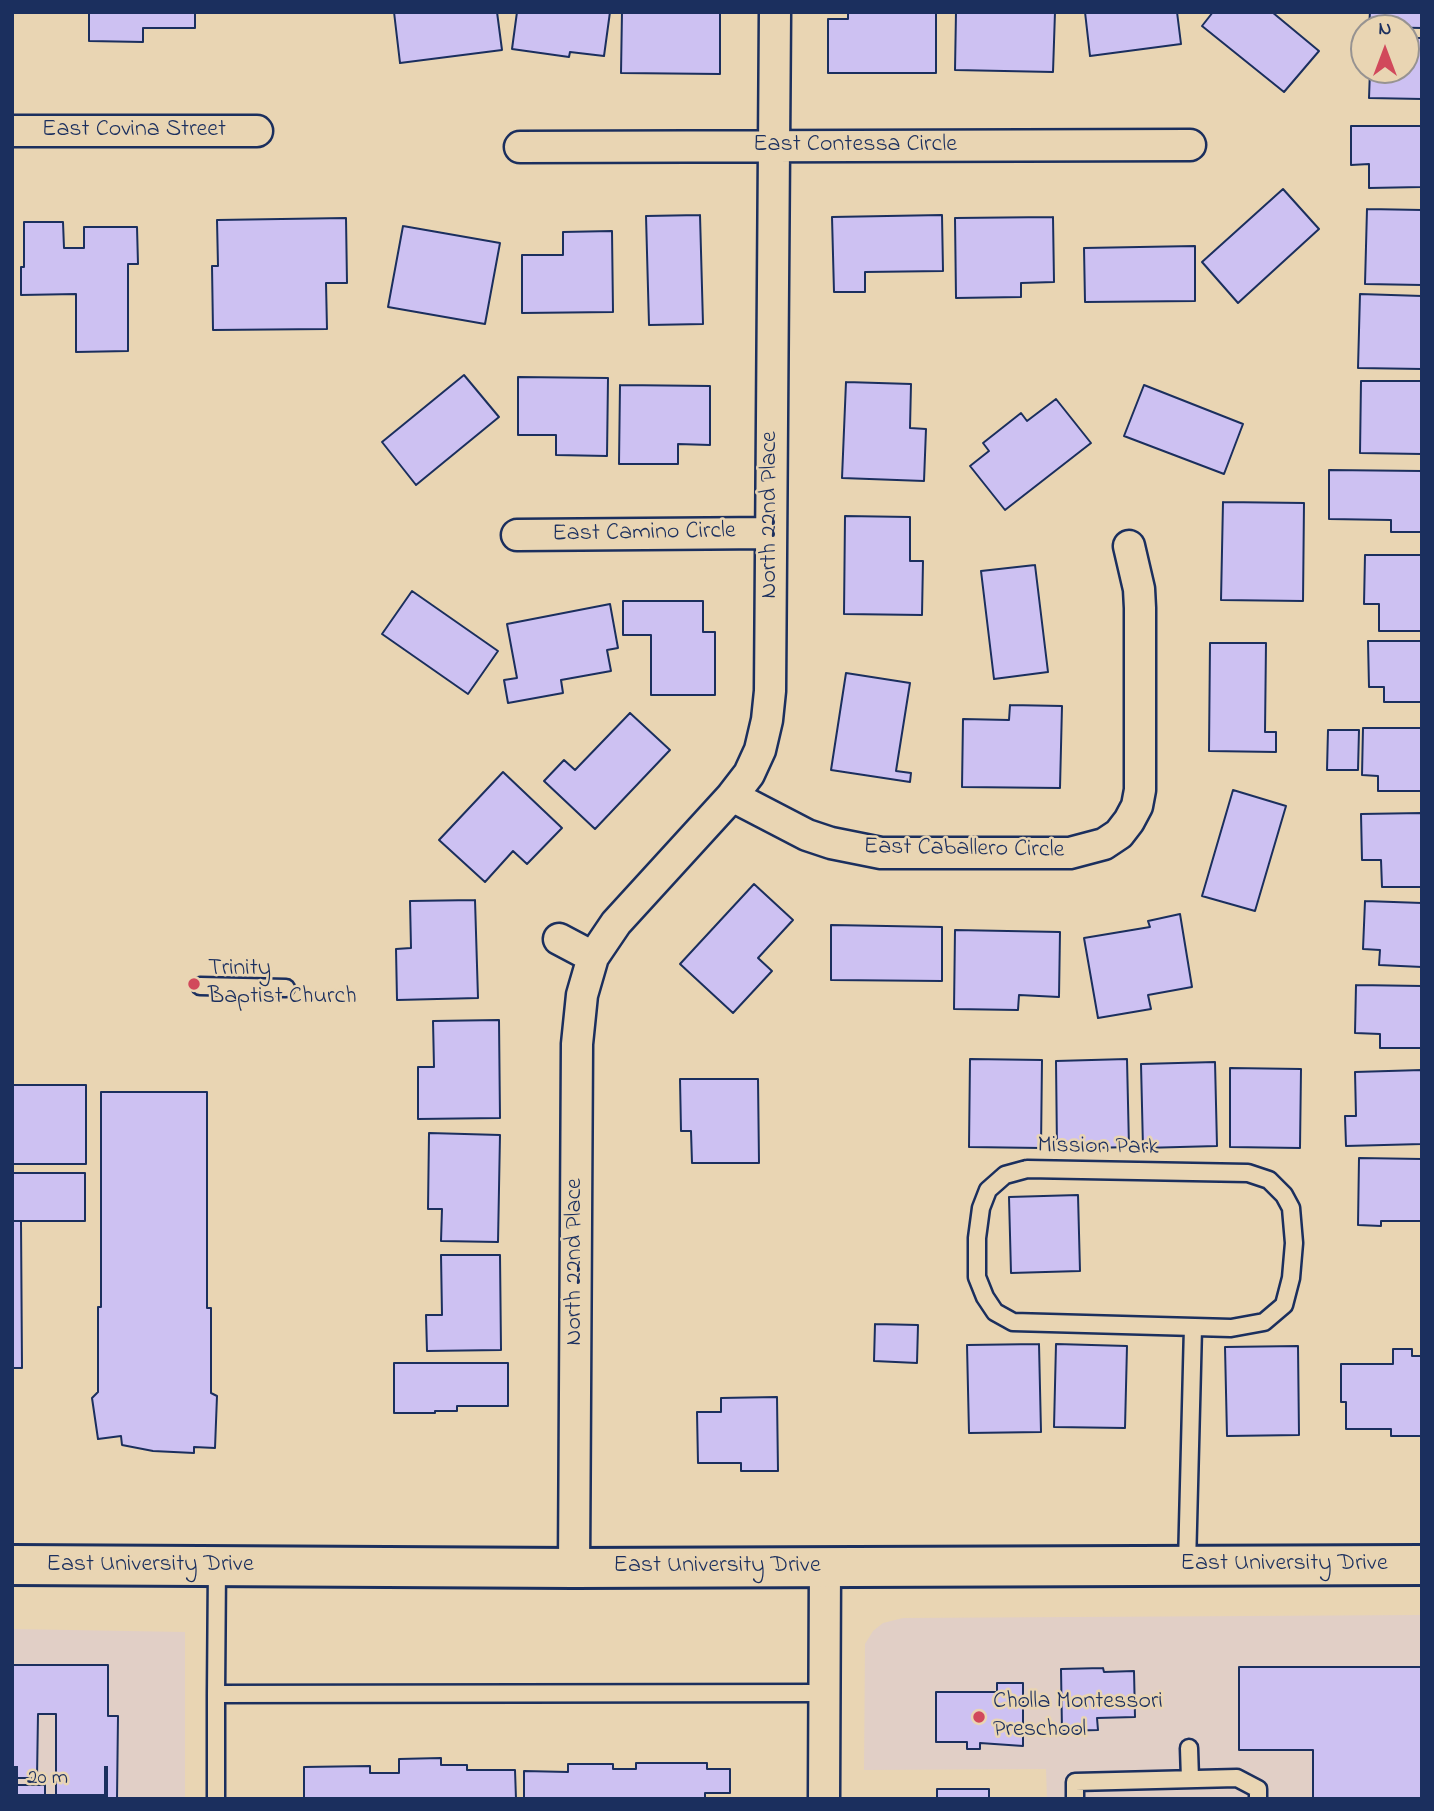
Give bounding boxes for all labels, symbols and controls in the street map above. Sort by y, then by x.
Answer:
north arrow [1350,14,1420,84]
text: N [1379,16,1391,43]
street label: East Covina Street [42,117,226,145]
street label: East Contessa Circle [753,132,957,160]
street label: North 22nd Place [757,431,785,599]
street label: East Camino Circle [552,518,736,550]
street label: East Caballero Circle [863,834,1065,866]
place label: Trinity Baptist Church [208,956,357,1012]
marker: Trinity Baptist Church [186,976,202,992]
street label: Mission Park [1037,1133,1159,1163]
street label: North 22nd Place [562,1178,590,1346]
street label: East University Drive [1180,1551,1388,1579]
street label: East University Drive [46,1552,254,1580]
street label: East University Drive [613,1553,821,1581]
place label: Cholla Montessori Preschool [993,1689,1163,1745]
marker: Cholla Montessori Preschool [971,1709,987,1725]
scale bar [18,1752,112,1796]
text: 20 m [27,1763,68,1793]

